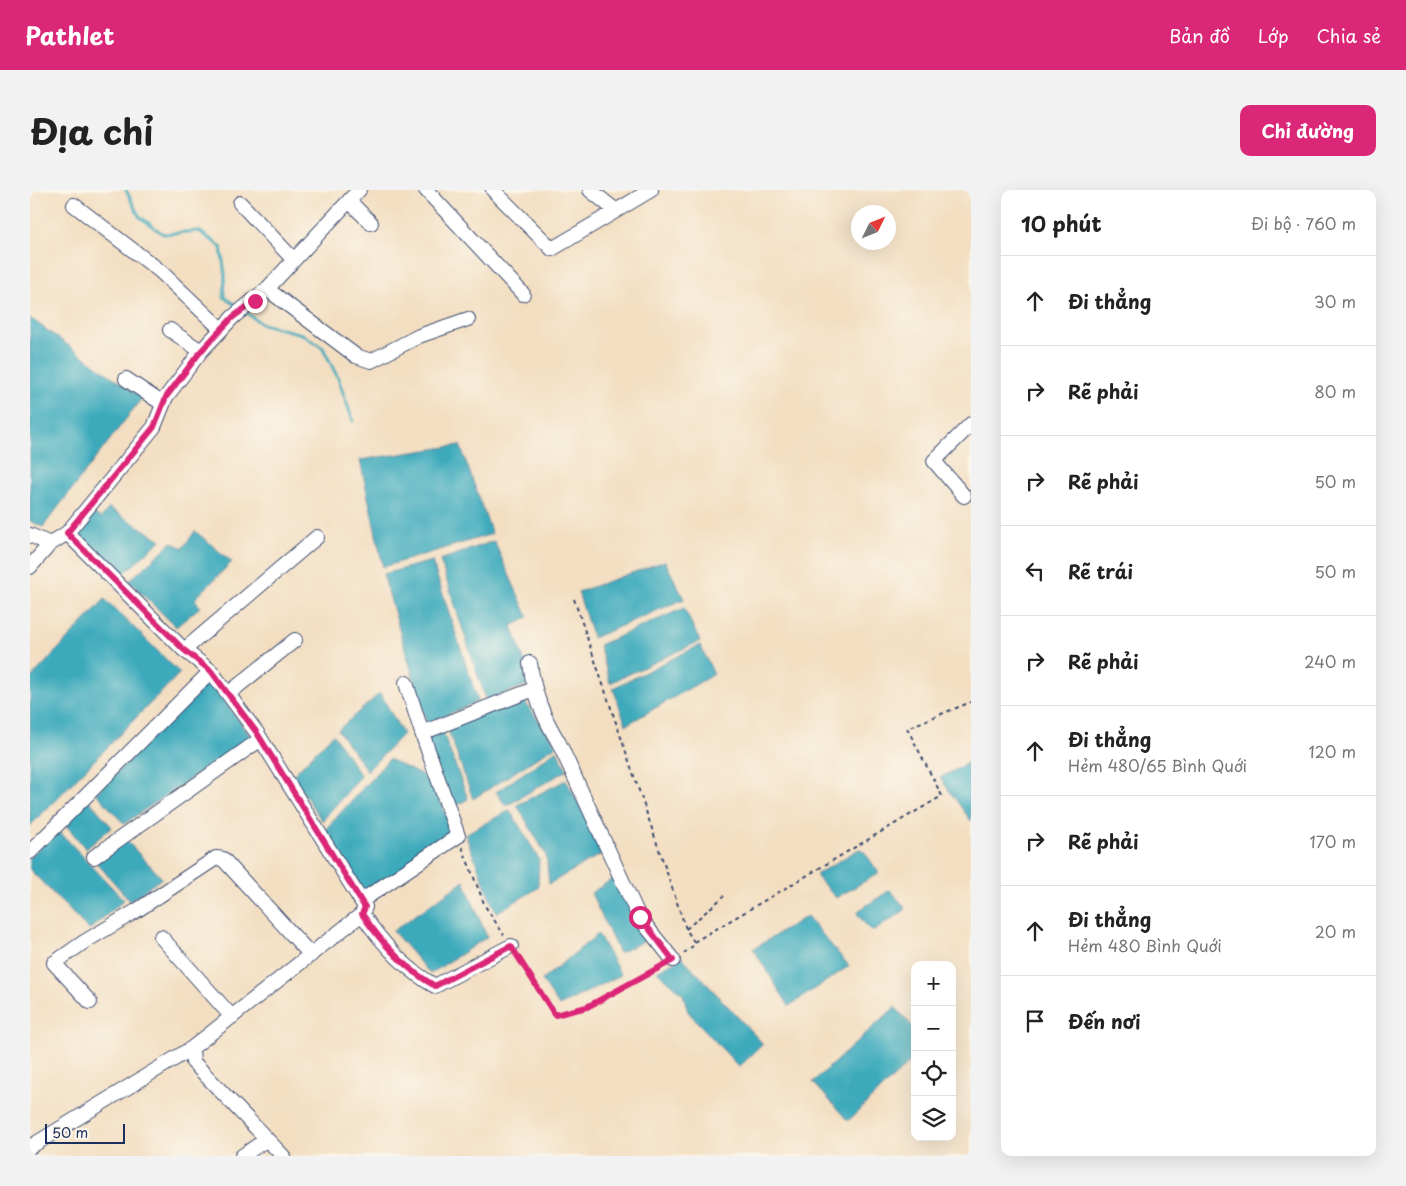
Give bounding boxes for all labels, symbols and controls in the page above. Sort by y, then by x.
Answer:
text: Pathlet [25,17,115,53]
text: Bản đồ [1169,22,1230,49]
text: Lớp [1258,22,1289,49]
text: Chia sẻ [1317,22,1381,49]
text: Địa chỉ [30,104,153,157]
button: Chỉ đường [1240,105,1376,156]
north arrow [851,205,896,250]
text: 10 phút [1021,207,1102,239]
text: Đi bộ · 760 m [1251,211,1356,235]
icon: ahead [1021,287,1049,315]
text: Đi thẳng [1068,287,1151,315]
text: 30 m [1314,289,1356,313]
route end [244,290,267,313]
icon: right [1021,377,1049,405]
text: Rẽ phải [1068,377,1139,405]
text: 80 m [1314,379,1356,403]
icon: right [1021,467,1049,495]
text: Rẽ phải [1068,467,1139,495]
text: 50 m [1315,469,1356,493]
icon: left [1021,557,1049,585]
text: Rẽ trái [1068,557,1133,585]
text: 50 m [1315,559,1356,583]
icon: right [1021,647,1049,675]
text: Rẽ phải [1068,647,1139,675]
text: 240 m [1304,649,1356,673]
text: Đi thẳng [1068,725,1151,753]
icon: ahead [1021,737,1049,765]
text: 120 m [1309,739,1356,763]
text: Hẻm 480/65 Bình Quới [1068,753,1247,777]
icon: right [1021,827,1049,855]
text: Rẽ phải [1068,827,1139,855]
text: 170 m [1310,829,1356,853]
text: Đi thẳng [1068,905,1151,933]
route start [629,906,652,929]
icon: ahead [1021,917,1049,945]
text: 20 m [1315,919,1356,943]
text: Hẻm 480 Bình Quới [1068,933,1222,957]
map controls [911,961,956,1141]
button: + [911,961,956,1006]
button: − [911,1006,956,1051]
icon: arrive [1021,1007,1049,1035]
text: Đến nơi [1068,1007,1141,1035]
button: locate [911,1051,956,1096]
button: layers [911,1096,956,1141]
scale bar [45,1121,125,1144]
text: 50 m [52,1122,88,1143]

